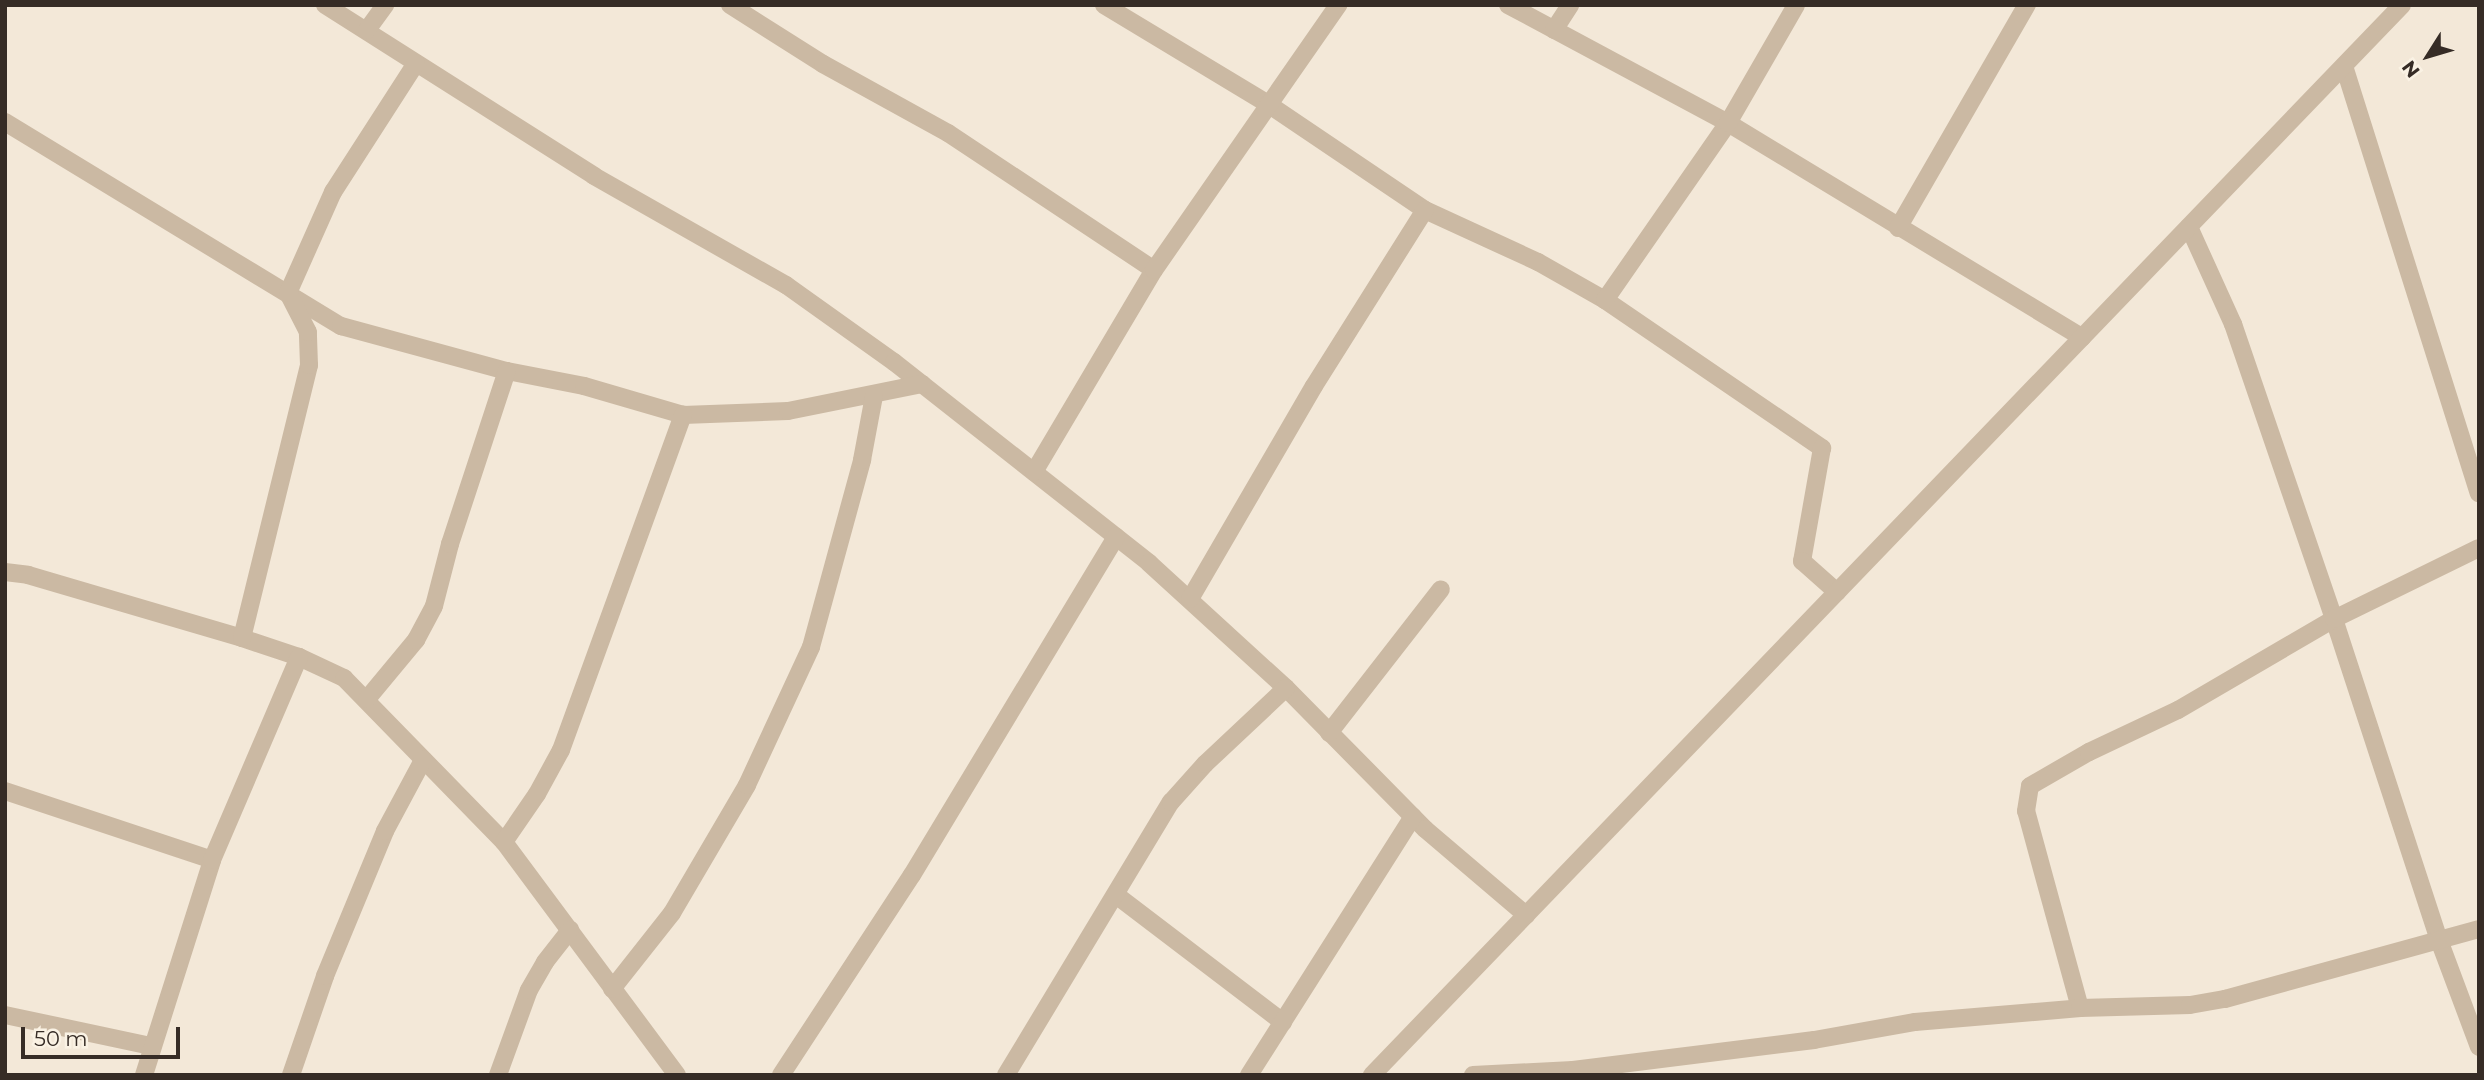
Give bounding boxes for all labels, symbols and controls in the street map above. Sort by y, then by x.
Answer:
north arrow [2393,21,2463,91]
text: N [2397,56,2425,82]
scale bar [24,1014,184,1058]
text: 50 m [34,1026,88,1051]

